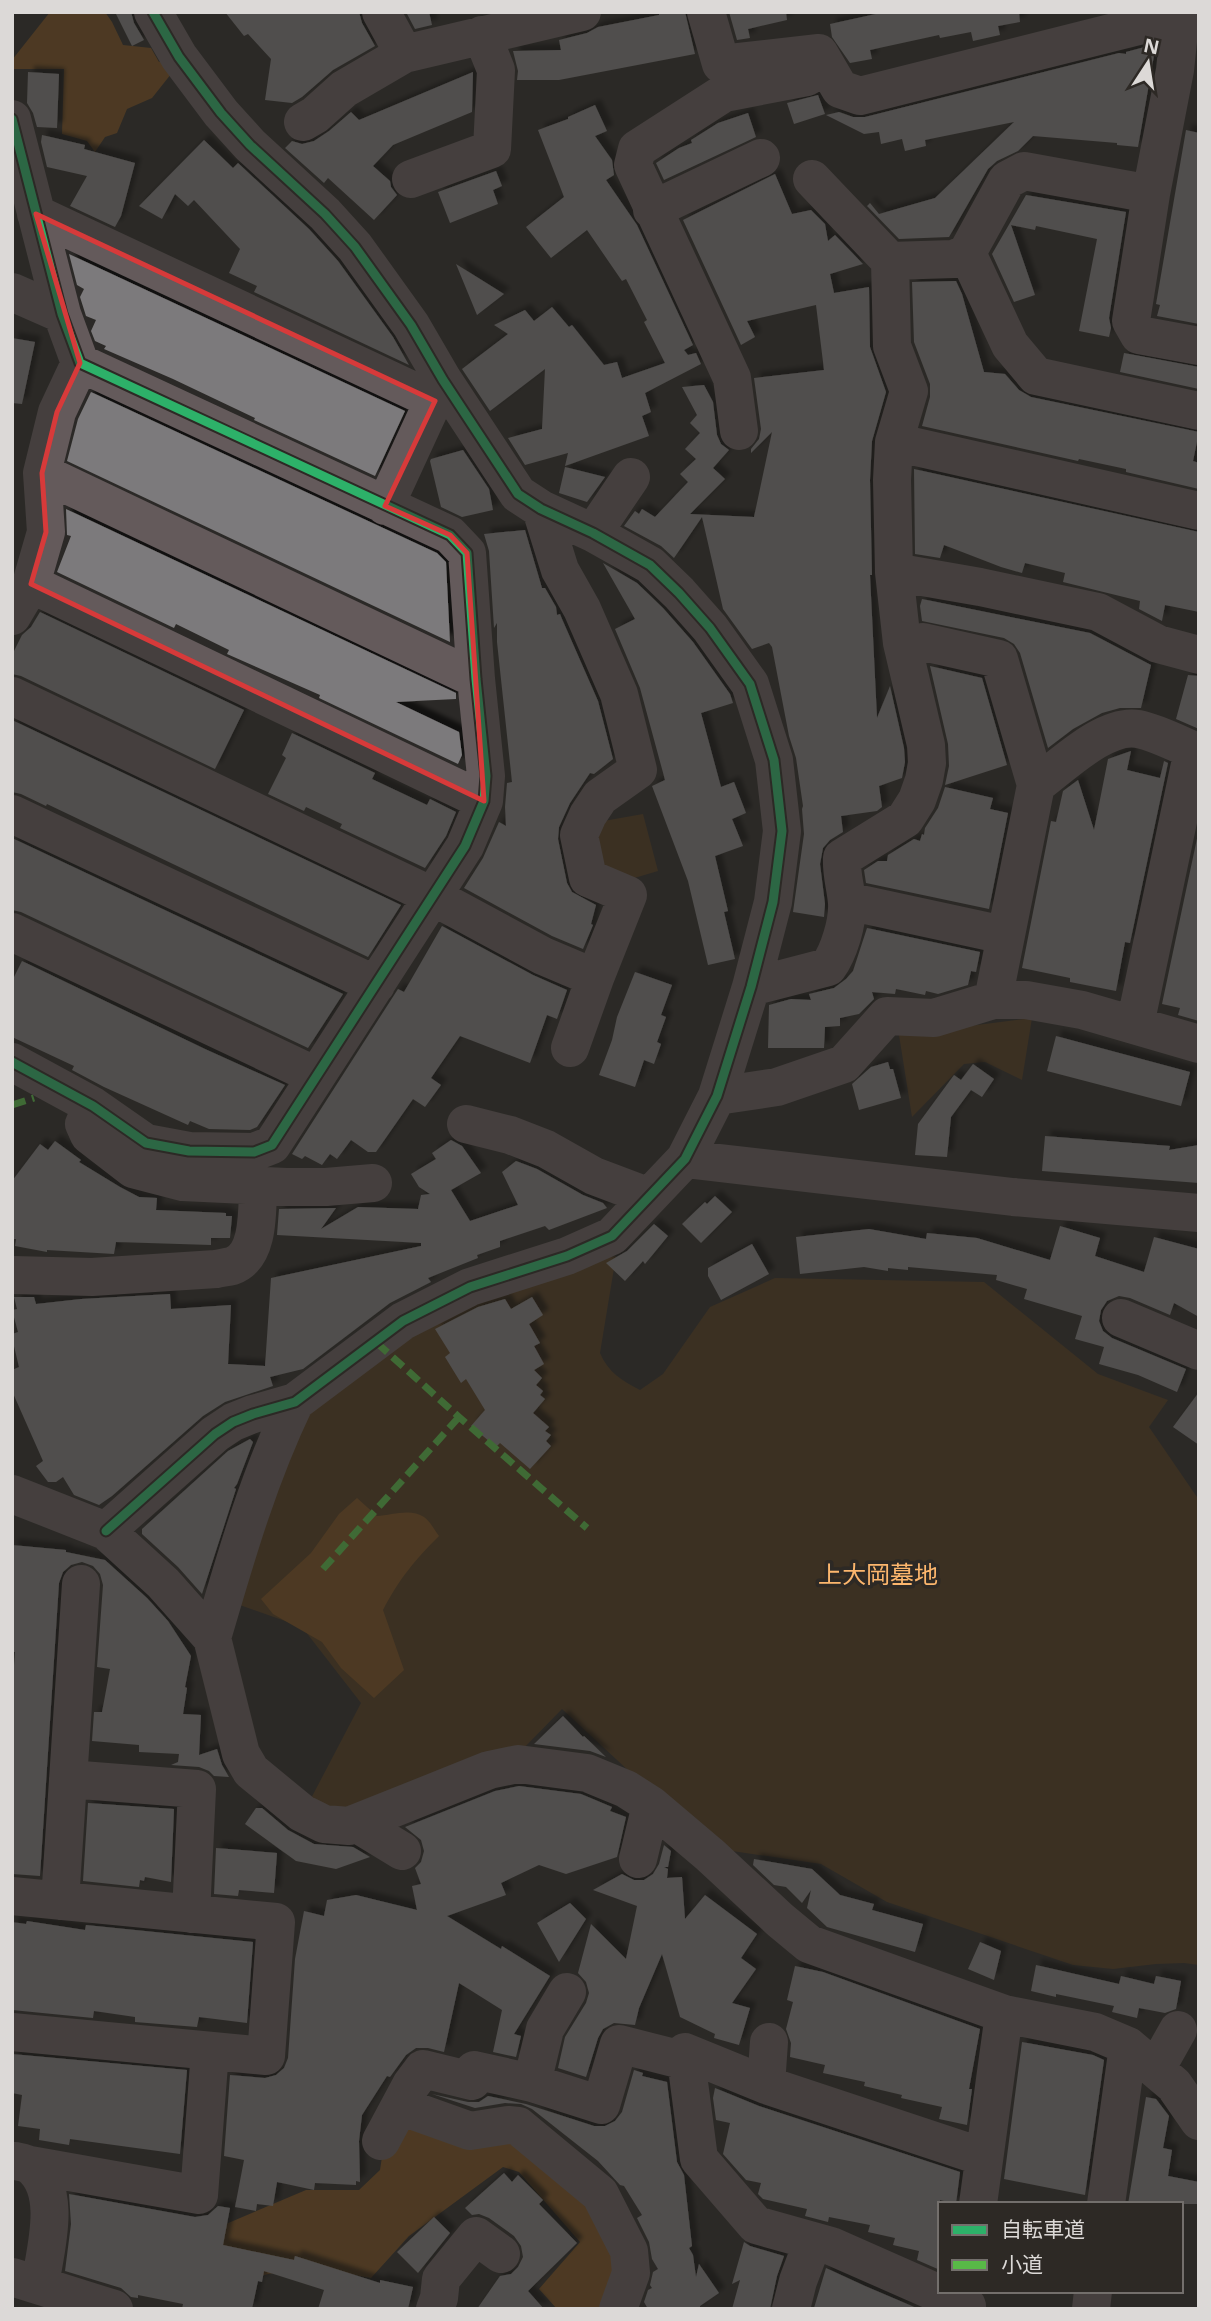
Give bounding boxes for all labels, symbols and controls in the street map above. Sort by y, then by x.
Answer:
north arrow [1113,28,1183,98]
text: N [1141,32,1162,61]
park label: 上大岡墓地 [818,1557,938,1590]
legend [938,2202,1183,2293]
text: 自転車道 [1001,2215,1085,2243]
text: 小道 [1001,2250,1043,2278]

